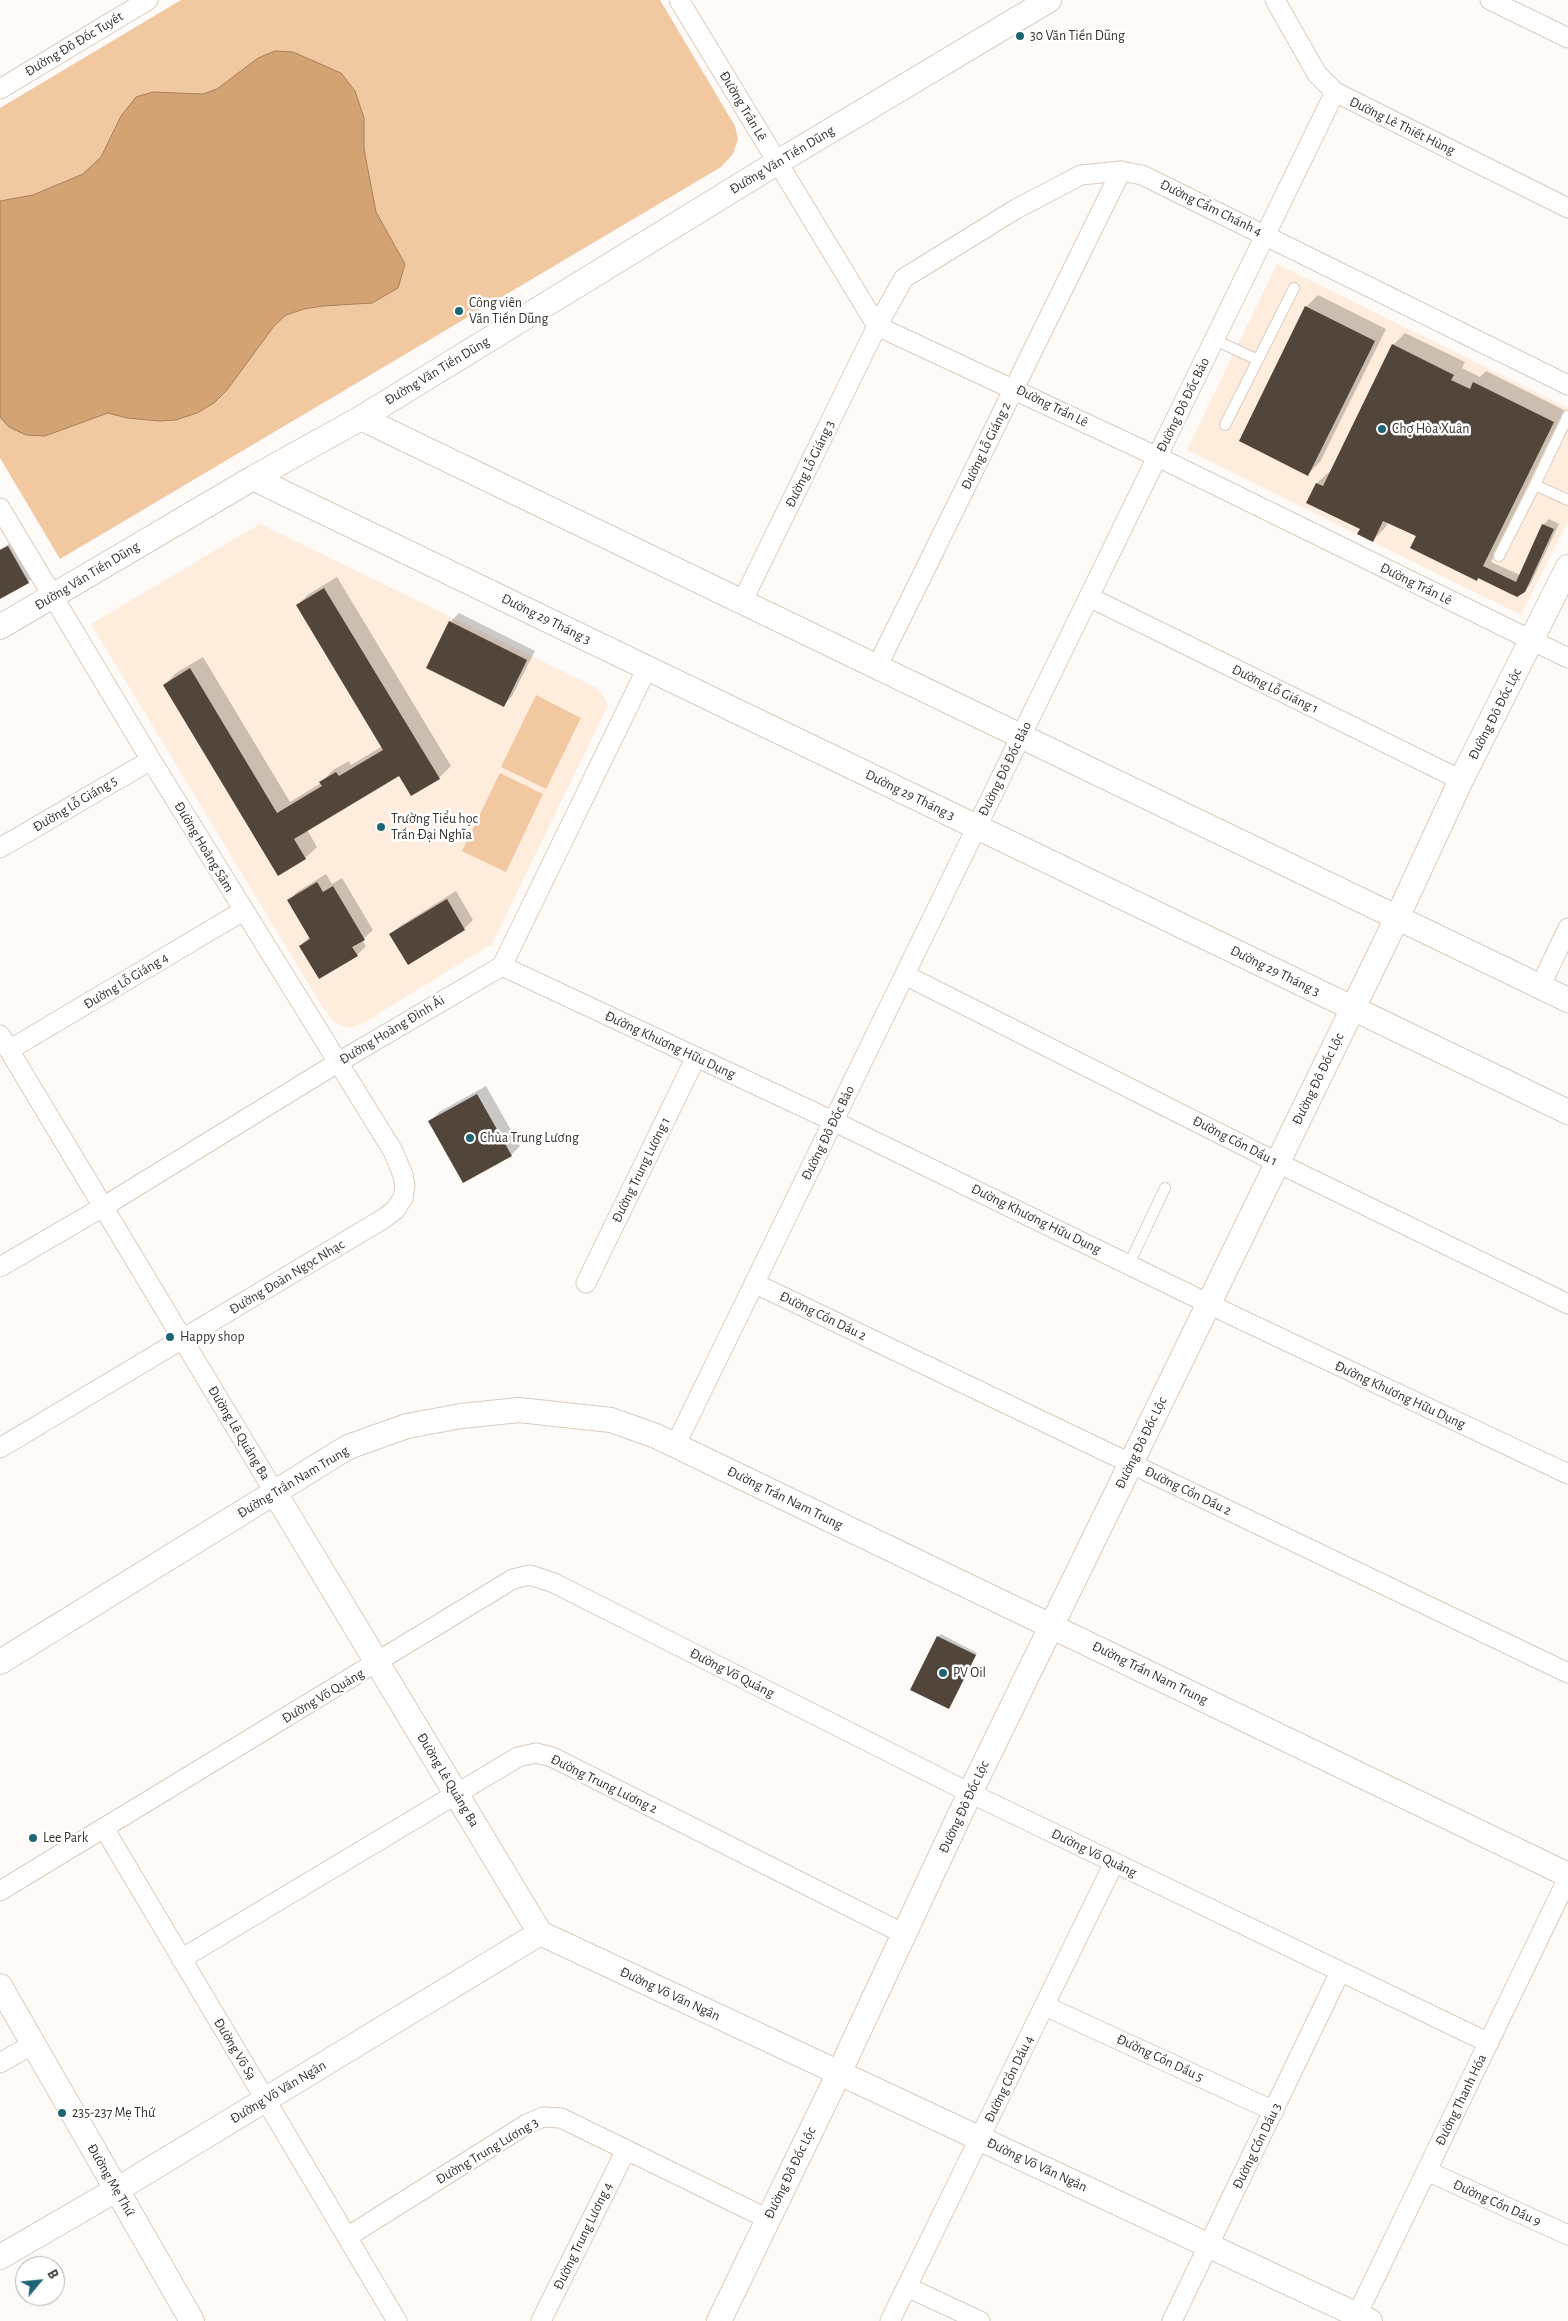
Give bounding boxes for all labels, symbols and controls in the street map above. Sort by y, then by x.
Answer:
street label: Đường Đô Đốc Tuyết [22,8,126,80]
place label: 30 Văn Tiến Dũng [1030,28,1125,44]
marker: 30 Văn Tiến Dũng [1014,30,1026,42]
street label: Đường Trần Lê [716,68,770,144]
street label: Đường Lê Thiết Hùng [1346,93,1458,159]
street label: Đường Văn Tiến Dũng [726,122,838,198]
street label: Đường Cẩm Chánh 4 [1157,176,1265,240]
place label: Công viên Văn Tiến Dũng [469,295,548,328]
marker: Công viên Văn Tiến Dũng [453,305,465,317]
street label: Đường Văn Tiến Dũng [381,333,493,409]
street label: Đường Đô Đốc Bảo [1153,355,1213,455]
street label: Đường Trần Lê [1013,381,1091,431]
street label: Đường Lỗ Giáng 2 [957,399,1015,493]
street label: Đường Lỗ Giáng 3 [782,418,838,510]
place label: Chợ Hòa Xuân [1392,421,1469,437]
marker: Chợ Hòa Xuân [1376,423,1388,435]
street label: Đường Văn Tiến Dũng [31,538,143,614]
street label: Đường Trần Lê [1377,559,1455,609]
street label: Đường 29 Tháng 3 [498,590,594,648]
street label: Đường Lỗ Giáng 1 [1229,661,1321,717]
street label: Đường Đô Đốc Lộc [1465,665,1525,763]
street label: Đường Đô Đốc Bảo [975,719,1035,819]
street label: Đường 29 Tháng 3 [862,766,958,824]
street label: Đường Lỗ Giáng 5 [30,772,120,836]
street label: Đường Hoàng Sâm [170,799,238,895]
place label: Trường Tiểu học Trần Đại Nghĩa [391,811,478,844]
marker: Trường Tiểu học Trần Đại Nghĩa [375,821,387,833]
street label: Đường 29 Tháng 3 [1227,942,1323,1000]
street label: Đường Lỗ Giáng 4 [80,949,172,1013]
street label: Đường Hoàng Đình Ái [336,992,448,1068]
street label: Đường Khương Hữu Dụng [602,1007,738,1083]
street label: Đường Đô Đốc Lộc [1288,1030,1348,1128]
street label: Đường Đô Đốc Bảo [798,1083,858,1183]
street label: Đường Cồn Dầu 1 [1190,1112,1280,1170]
street label: Đường Trung Lương 1 [608,1114,674,1226]
place label: Chùa Trung Lương [480,1130,579,1146]
marker: Chùa Trung Lương [464,1132,476,1144]
street label: Đường Khương Hữu Dụng [968,1180,1104,1258]
street label: Đường Đoàn Ngọc Nhạc [226,1236,348,1318]
street label: Đường Cồn Dầu 2 [777,1288,869,1344]
place label: Happy shop [180,1329,245,1345]
marker: Happy shop [164,1331,176,1343]
street label: Đường Khương Hữu Dụng [1332,1357,1468,1433]
street label: Đường Lê Quảng Ba [204,1383,274,1483]
street label: Đường Đô Đốc Lộc [1111,1394,1171,1492]
street label: Đường Trần Nam Trung [234,1442,352,1522]
street label: Đường Trần Nam Trung [724,1463,846,1533]
street label: Đường Cồn Dầu 2 [1142,1463,1234,1519]
street label: Đường Trần Nam Trung [1089,1638,1211,1708]
street label: Đường Võ Quảng [687,1644,777,1702]
street label: Đường Võ Quảng [279,1665,367,1727]
place label: PV Oil [953,1665,986,1681]
marker: PV Oil [937,1667,949,1679]
street label: Đường Lê Quảng Ba [413,1730,483,1830]
street label: Đường Trung Lương 2 [548,1751,660,1817]
street label: Đường Đô Đốc Lộc [935,1758,993,1856]
street label: Đường Võ Quảng [1049,1825,1139,1881]
place label: Lee Park [43,1830,88,1846]
marker: Lee Park [27,1832,39,1844]
street label: Đường Võ Văn Ngân [617,1963,723,2025]
street label: Đường Võ Sạ [210,2015,260,2083]
street label: Đường Cồn Dầu 5 [1114,2030,1206,2086]
street label: Đường Cồn Dầu 4 [981,2033,1037,2125]
street label: Đường Thanh Hóa [1432,2051,1490,2149]
street label: Đường Võ Văn Ngân [227,2057,329,2127]
street label: Đường Cồn Dầu 3 [1229,2100,1285,2192]
place label: 235-237 Mẹ Thứ [72,2105,156,2121]
marker: 235-237 Mẹ Thứ [56,2107,68,2119]
street label: Đường Trung Lương 3 [433,2114,541,2188]
street label: Đường Đô Đốc Lộc [760,2124,820,2222]
street label: Đường Võ Văn Ngân [984,2134,1090,2196]
street label: Đường Mẹ Thứ [83,2141,139,2219]
street label: Đường Cồn Dầu 9 [1450,2176,1544,2230]
street label: Đường Trung Lương 4 [550,2180,616,2292]
north arrow [15,2256,65,2306]
text: B [44,2268,60,2281]

